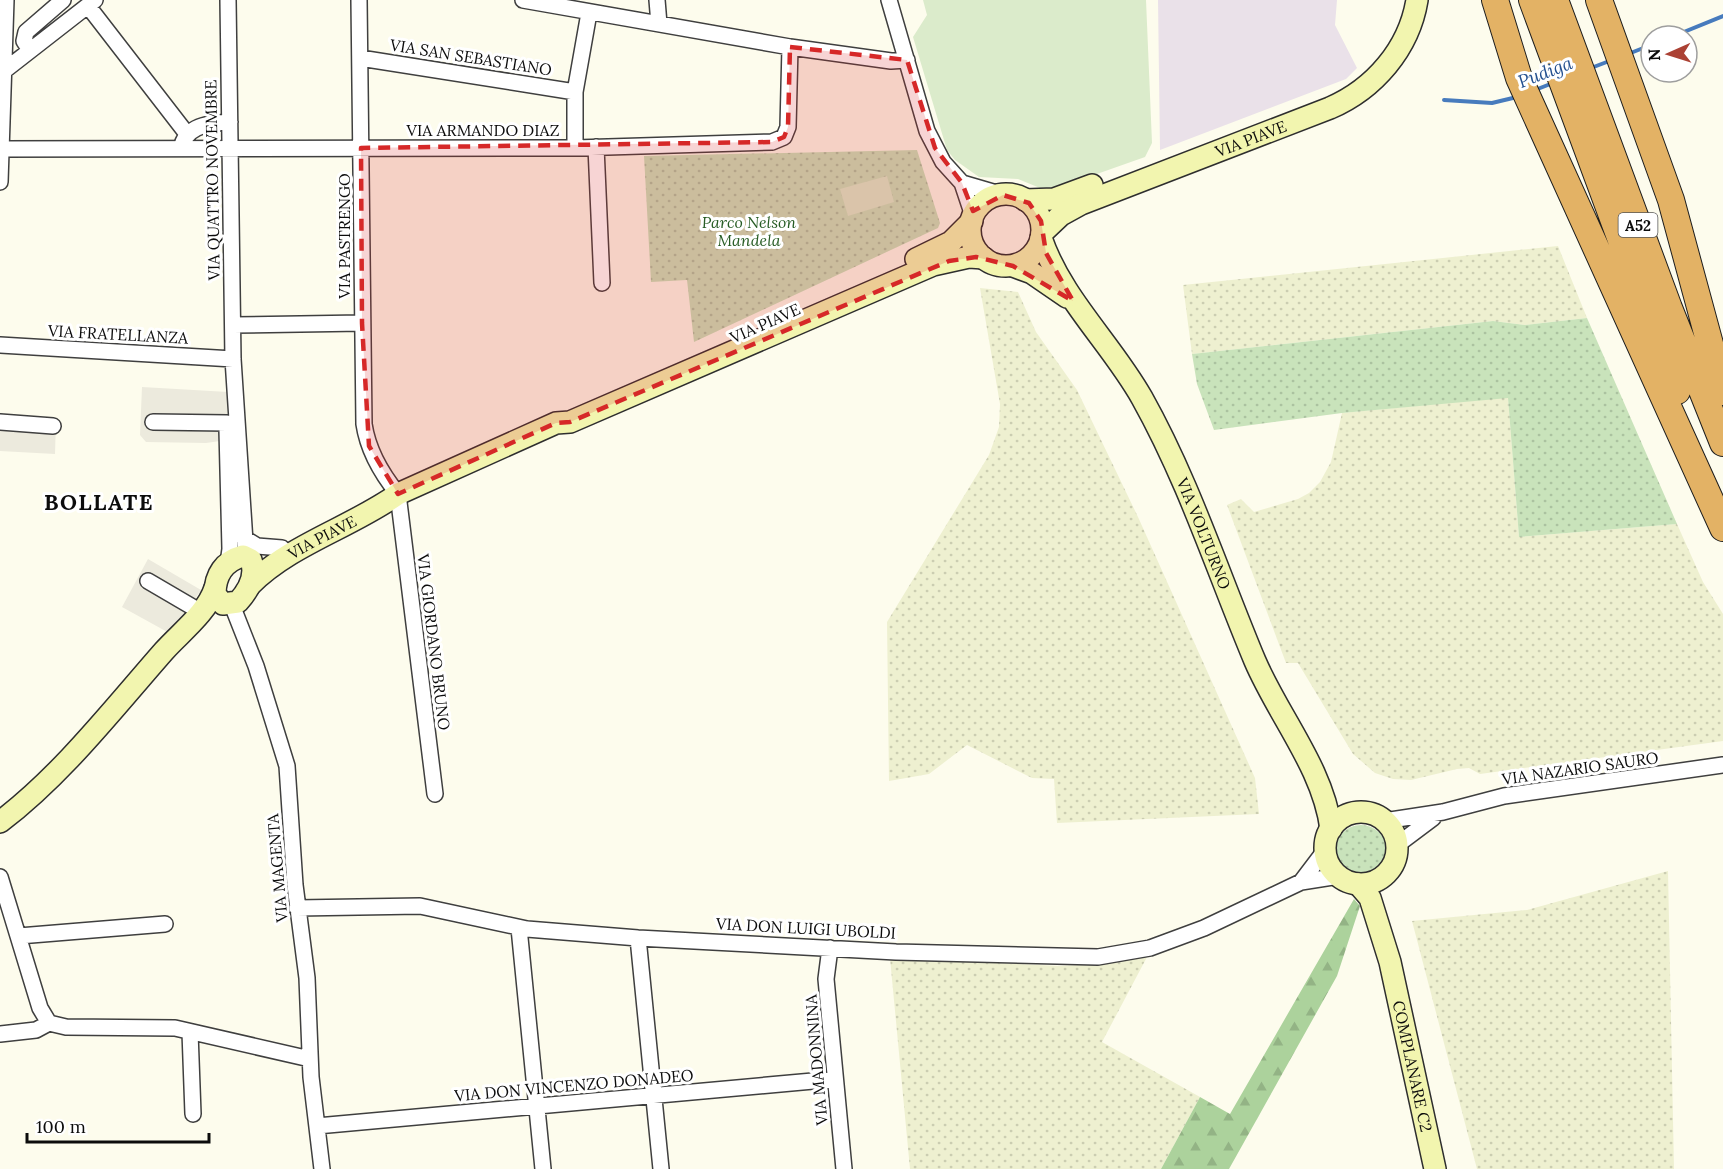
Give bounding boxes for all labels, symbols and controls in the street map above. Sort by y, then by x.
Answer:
north arrow [1639,24,1699,84]
street label: VIA SAN SEBASTIANO [388,34,553,80]
text: N [1644,48,1664,61]
water label: Pudiga [1515,51,1576,93]
street label: VIA QUATTRO NOVEMBRE [200,79,224,282]
street label: VIA PIAVE [1211,116,1289,162]
street label: VIA ARMANDO DIAZ [406,120,559,140]
street label: VIA PASTRENGO [334,173,354,300]
park label: Parco Nelson Mandela [702,212,796,250]
road number: A52 [1618,213,1658,237]
street label: VIA PIAVE [726,299,803,348]
street label: VIA FRATELLANZA [46,320,190,348]
street label: VIA VOLTURNO [1172,474,1235,592]
district label: BOLLATE [44,488,154,516]
street label: VIA PIAVE [283,511,360,564]
street label: VIA GIORDANO BRUNO [413,552,455,731]
street label: VIA NAZARIO SAURO [1499,747,1660,789]
street label: VIA MAGENTA [262,812,292,924]
street label: VIA DON LUIGI UBOLDI [715,913,896,943]
street label: VIA MADONNINA [800,993,832,1127]
street label: COMPLANARE C2 [1389,999,1437,1134]
street label: VIA DON VINCENZO DONADEO [453,1065,694,1106]
scale bar [27,1106,208,1144]
text: 100 m [36,1115,86,1138]

